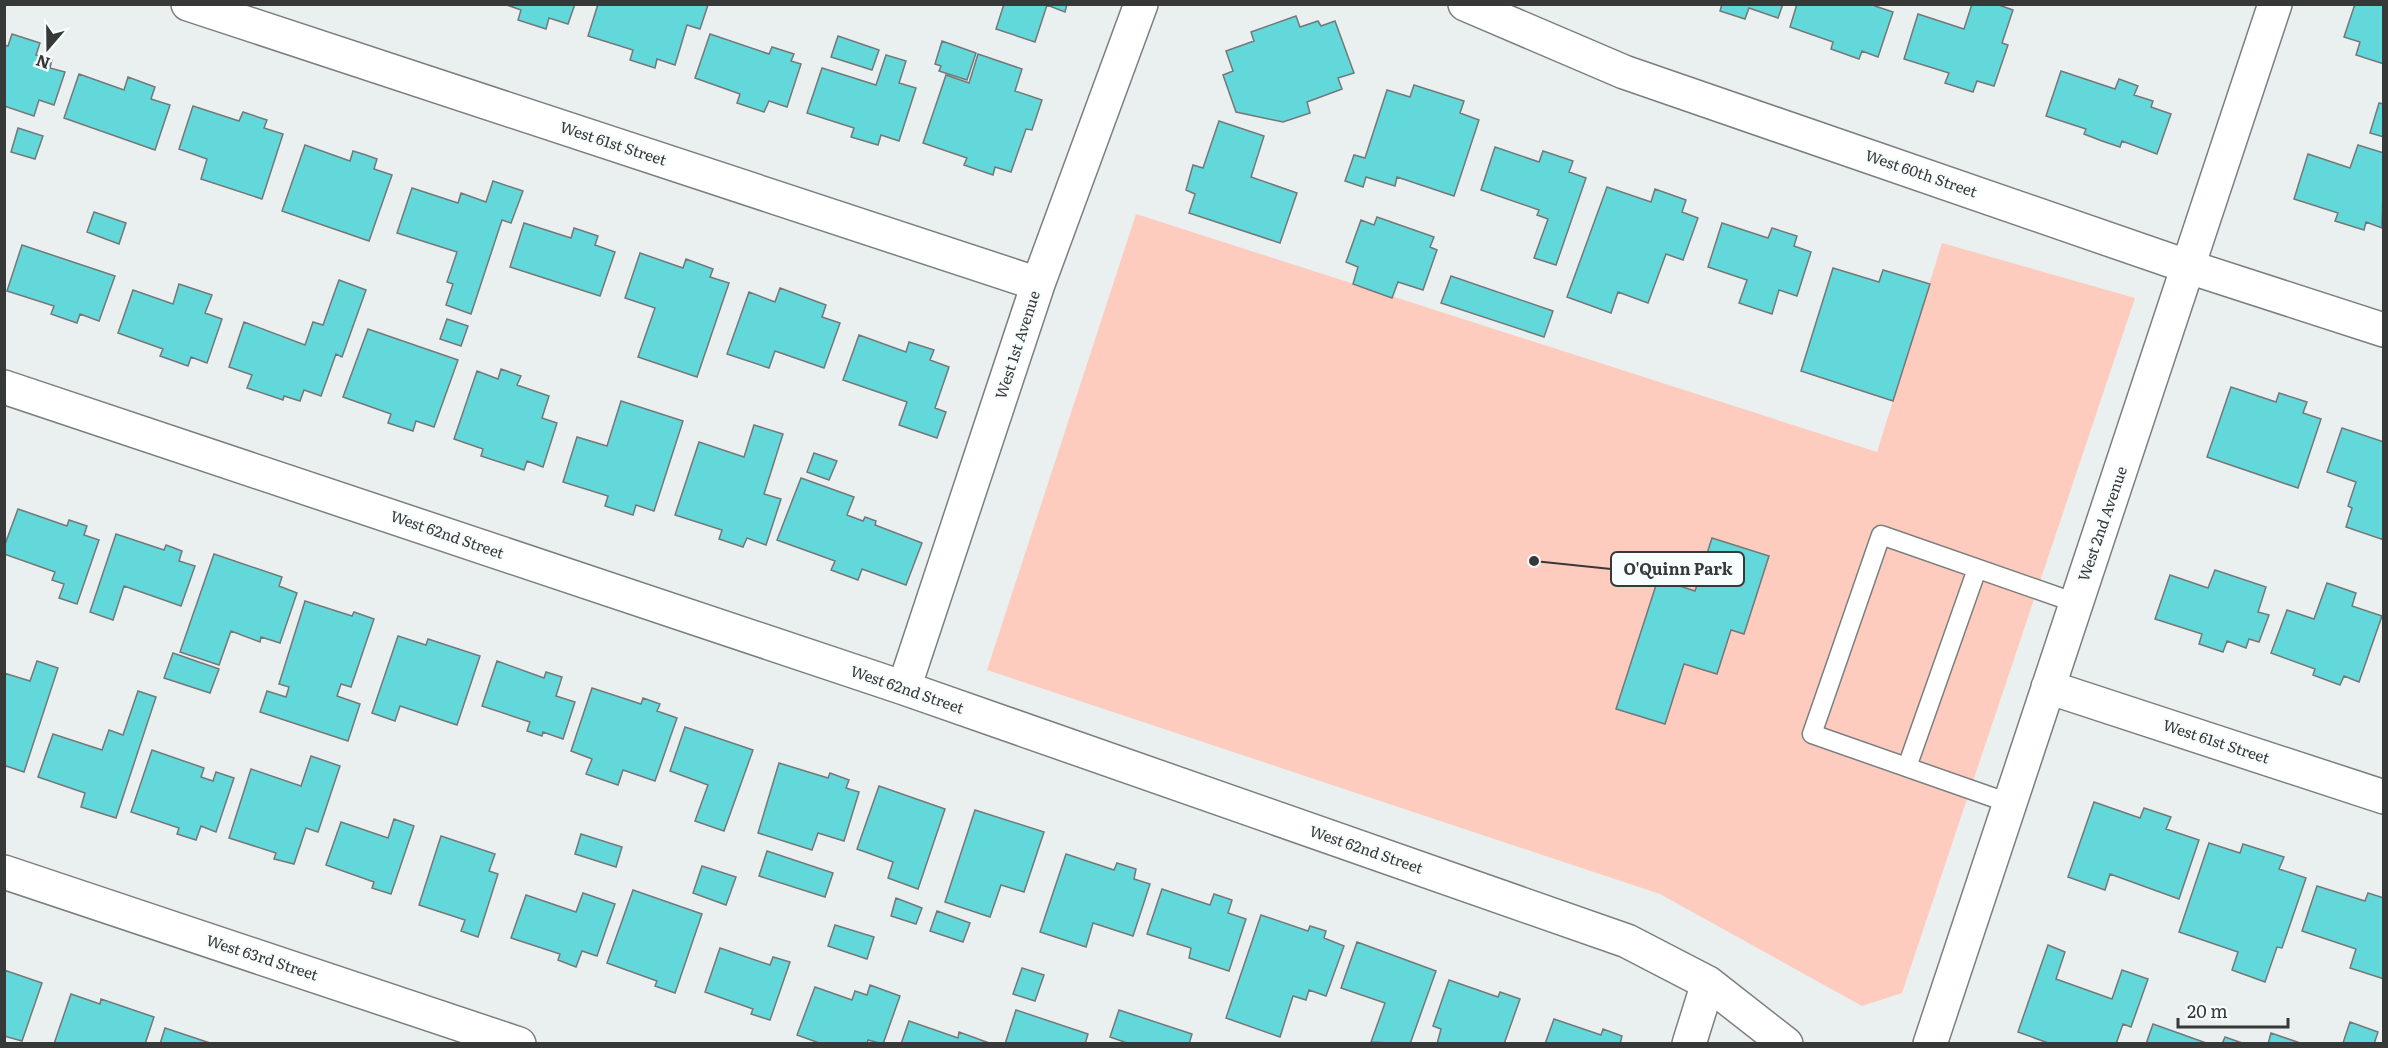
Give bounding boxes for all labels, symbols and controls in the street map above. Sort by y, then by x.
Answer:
north arrow [18,18,78,78]
text: N [32,49,53,77]
street label: West 61st Street [557,114,670,171]
street label: West 60th Street [1862,143,1981,202]
street label: West 1st Avenue [988,287,1045,402]
street label: West 2nd Avenue [2071,463,2132,584]
street label: West 62nd Street [388,503,507,564]
callout: O'Quinn Park [1611,552,1744,586]
text: O'Quinn Park [1624,556,1733,580]
street label: West 62nd Street [848,658,967,719]
street label: West 61st Street [2160,712,2273,769]
street label: West 62nd Street [1307,818,1426,879]
street label: West 63rd Street [204,928,321,986]
scale bar [2178,991,2288,1029]
text: 20 m [2187,997,2228,1024]

